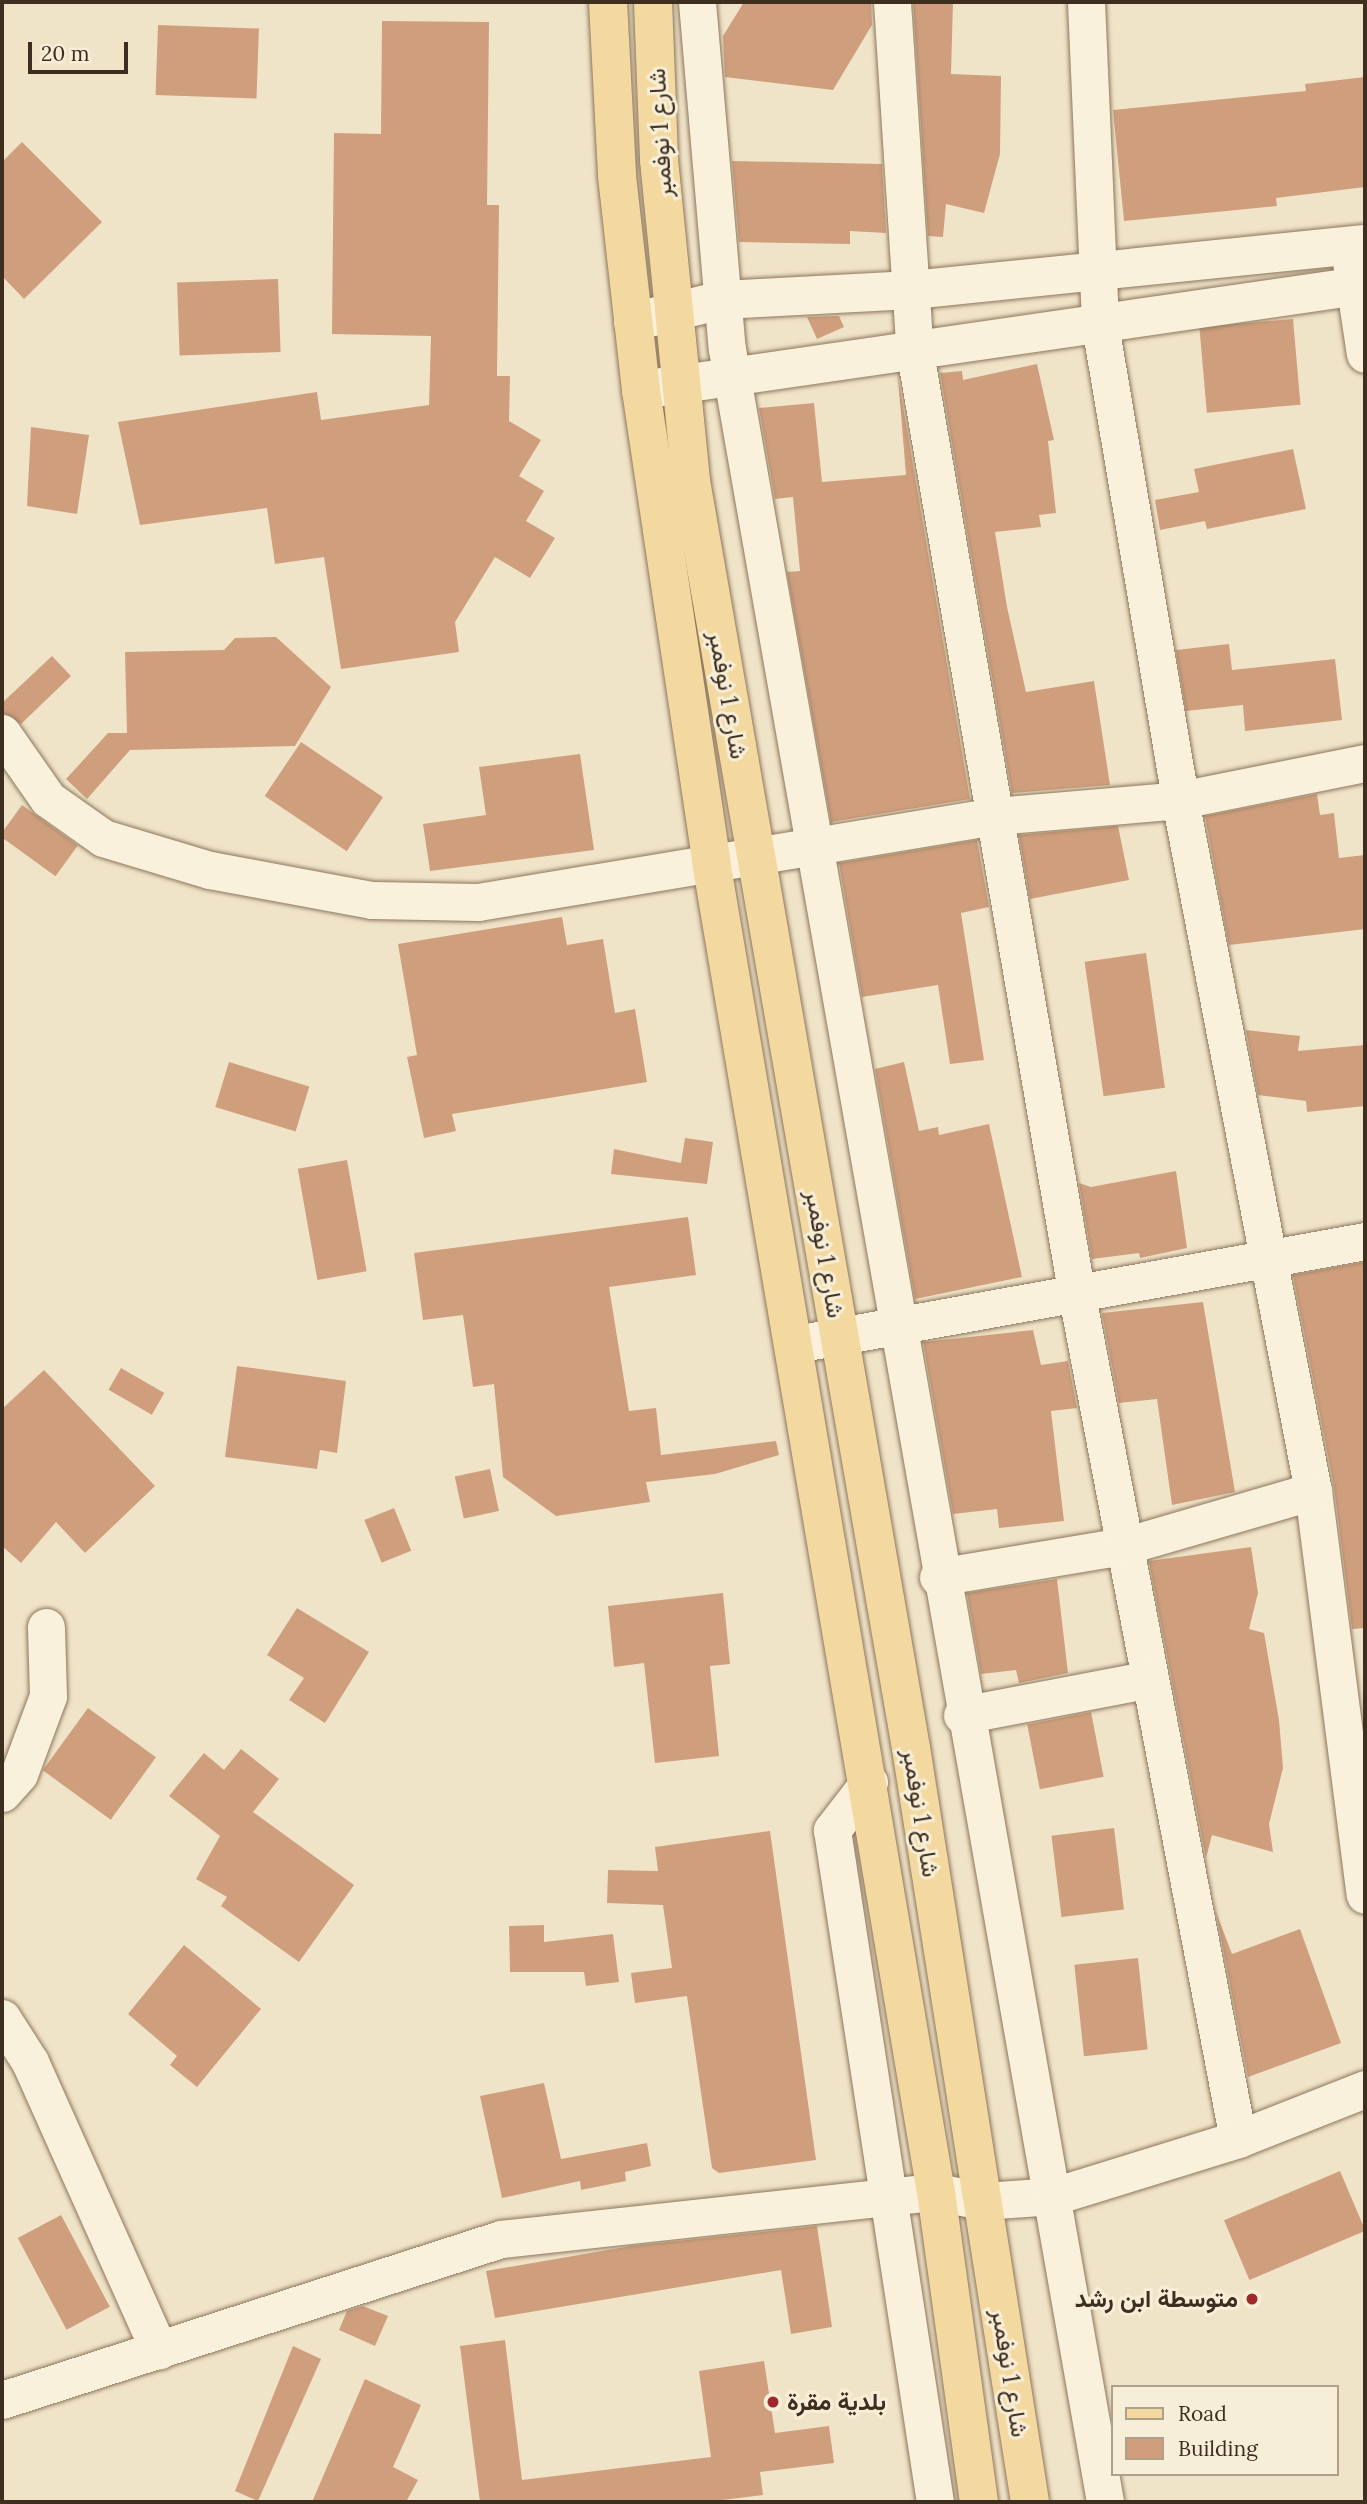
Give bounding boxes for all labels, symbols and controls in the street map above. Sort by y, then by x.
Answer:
scale bar [32,28,131,72]
text: 20 m [41,40,90,67]
street label: شارع 1 نوفمبر [642,68,678,198]
street label: شارع 1 نوفمبر [703,629,753,761]
street label: شارع 1 نوفمبر [800,1188,850,1320]
street label: شارع 1 نوفمبر [897,1747,945,1879]
place label: متوسطة ابن رشد [1075,2285,1238,2313]
marker: متوسطة ابن رشد [1244,2291,1260,2307]
street label: شارع 1 نوفمبر [986,2307,1034,2439]
legend [1112,2385,1339,2476]
place label: بلدية مقرة [787,2388,886,2416]
marker: بلدية مقرة [765,2394,781,2410]
text: Road [1178,2400,1227,2427]
text: Building [1178,2435,1258,2462]

